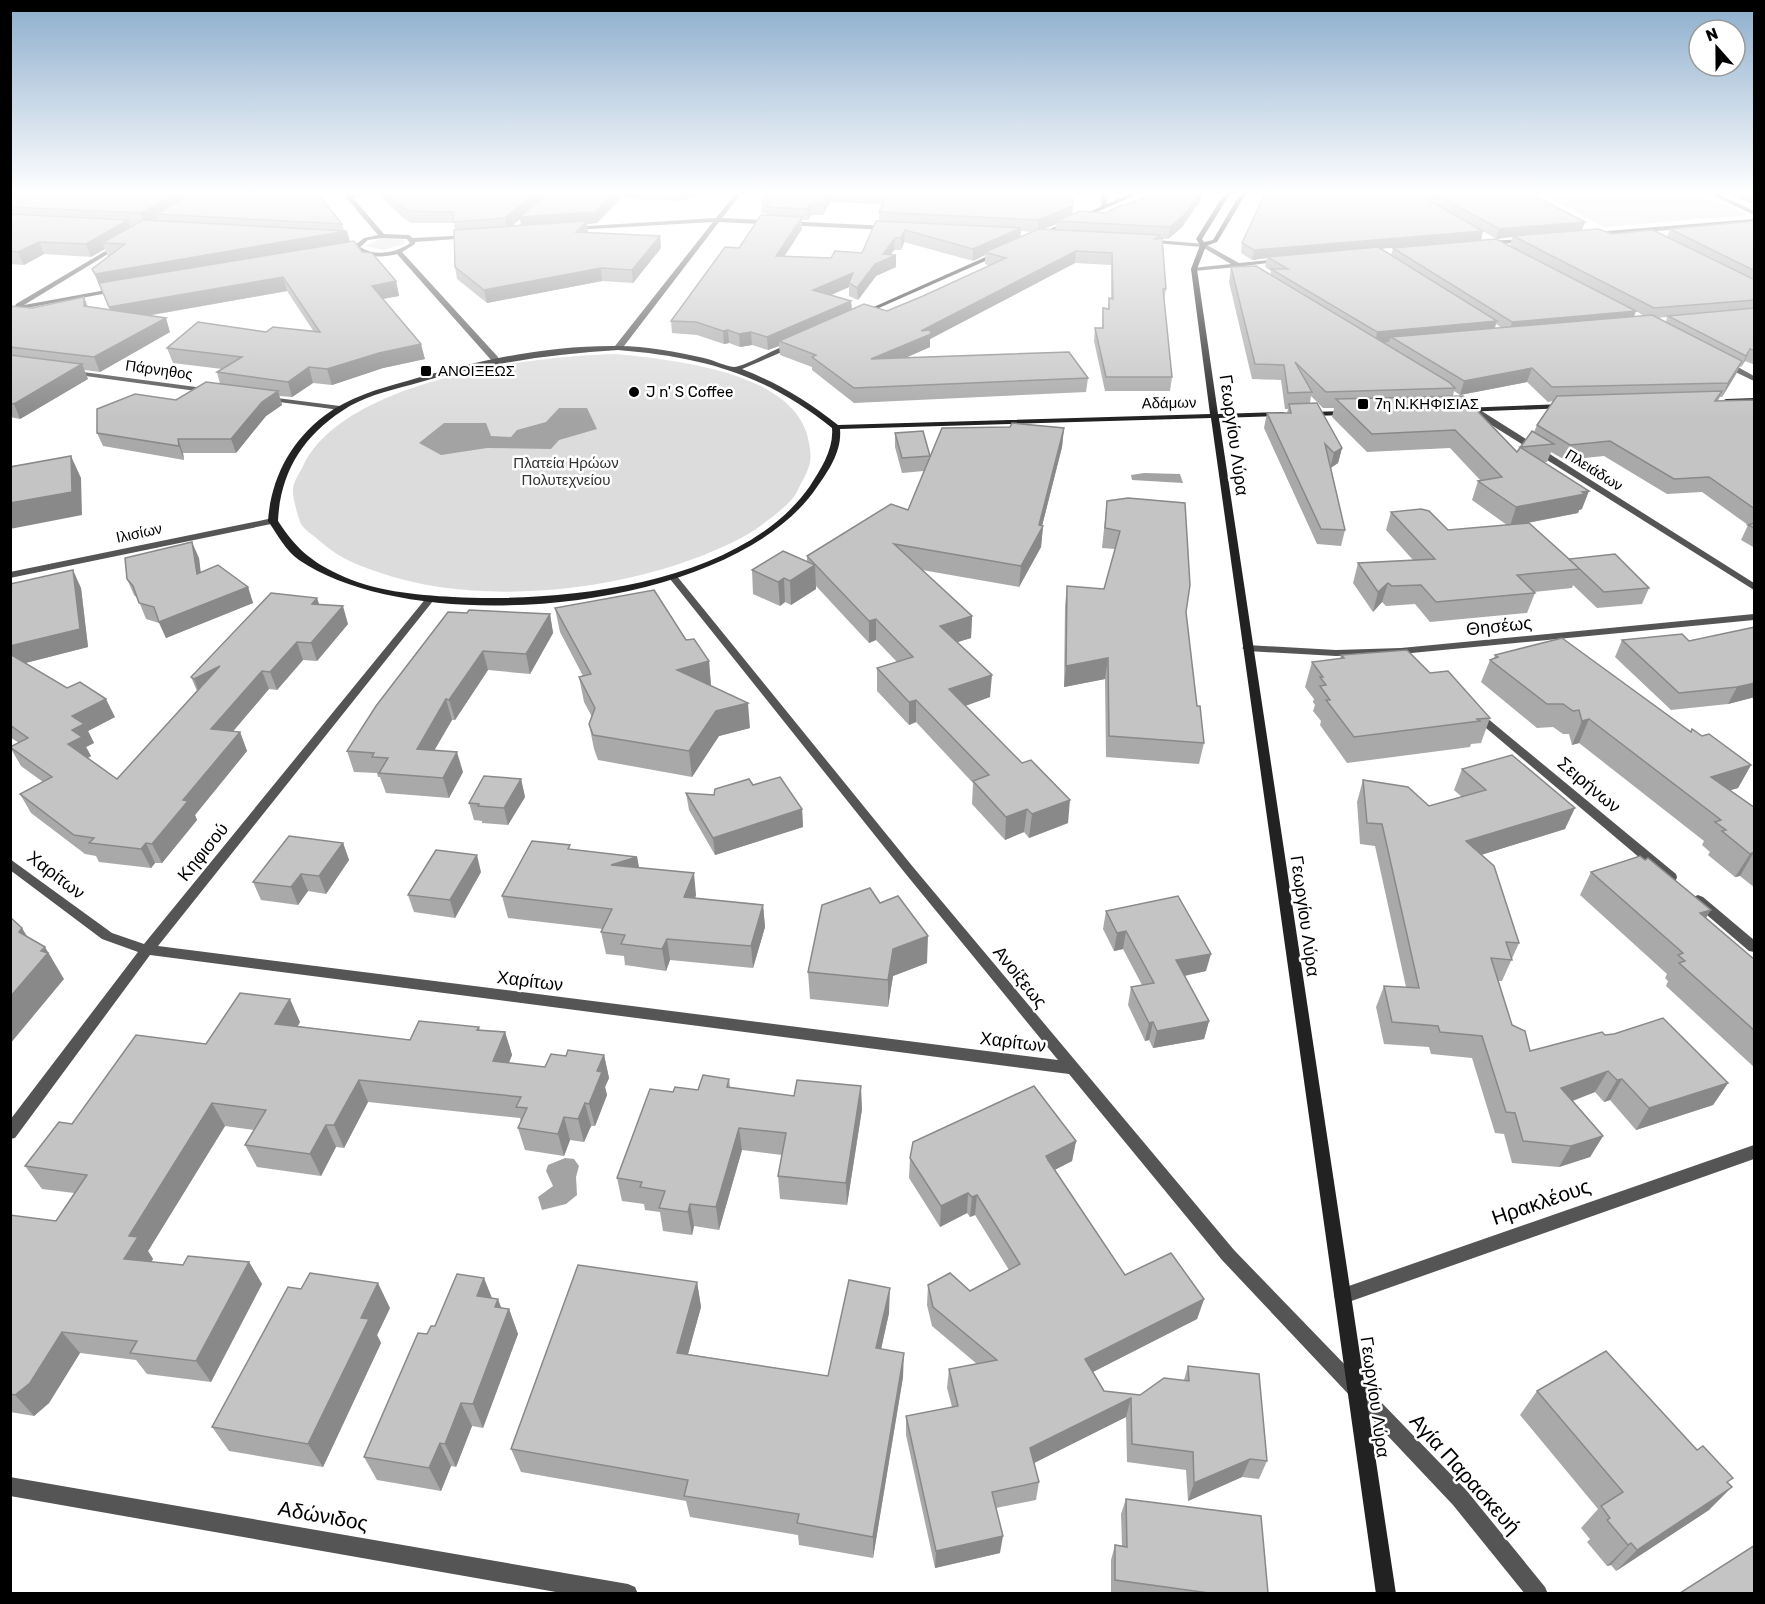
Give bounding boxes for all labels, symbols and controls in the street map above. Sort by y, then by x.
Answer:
north arrow [1687,18,1747,78]
text: N [1703,24,1721,45]
street label: Πάρνηθος [124,356,194,384]
place label: ΑΝΟΙΞΕΩΣ [438,362,515,380]
marker: ΑΝΟΙΞΕΩΣ [419,364,433,378]
street label: Γεωργίου Λύρα [1215,373,1253,497]
place label: J n' S Coffee [646,383,733,401]
marker: J n' S Coffee [627,385,641,399]
street label: Αδάμων [1141,394,1197,412]
place label: 7η Ν.ΚΗΦΙΣΙΑΣ [1375,395,1479,413]
marker: 7η Ν.ΚΗΦΙΣΙΑΣ [1356,397,1370,411]
street label: Πλειάδων [1562,445,1626,495]
park label: Πλατεία Ηρώων Πολυτεχνείου [513,454,619,489]
street label: Ιλισίων [114,519,164,547]
street label: Θησέως [1465,612,1533,640]
street label: Σειρήνων [1553,752,1625,818]
street label: Κηφισού [173,818,233,886]
street label: Χαρίτων [23,846,89,904]
street label: Γεωργίου Λύρα [1286,854,1324,978]
street label: Ανοίξεως [988,942,1052,1013]
street label: Χαρίτων [496,966,564,996]
street label: Χαρίτων [979,1027,1047,1057]
street label: Ηρακλέους [1488,1173,1594,1230]
street label: Γεωργίου Λύρα [1356,1335,1394,1459]
street label: Αγία Παρασκευή [1405,1408,1526,1539]
street label: Αδώνιδος [276,1495,370,1536]

